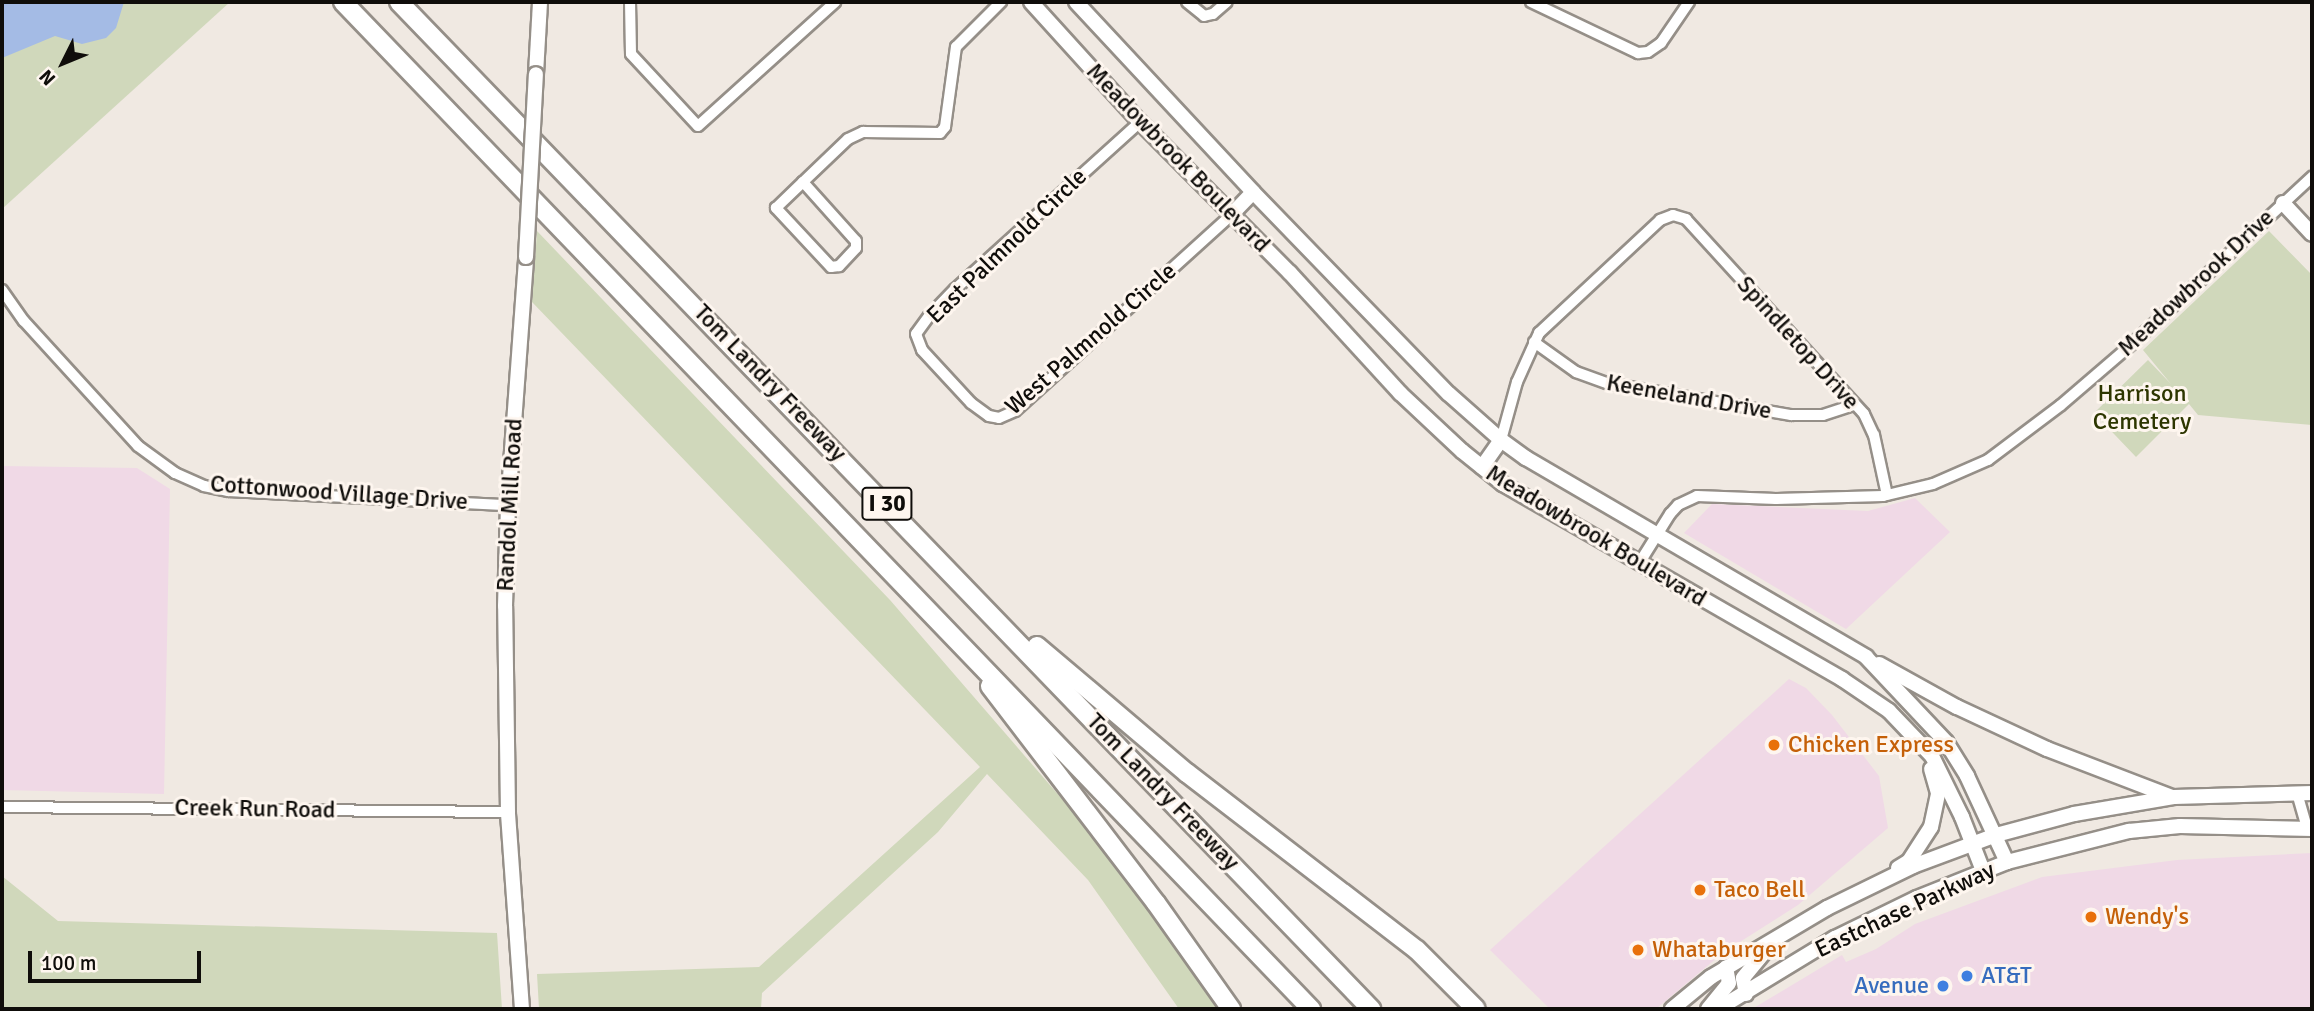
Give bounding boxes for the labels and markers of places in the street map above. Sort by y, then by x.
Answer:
place label: Chicken Express [1788,731,1954,759]
marker: Chicken Express [1766,737,1782,753]
place label: Taco Bell [1714,876,1805,904]
marker: Taco Bell [1692,882,1708,898]
place label: Wendy's [2105,903,2189,931]
marker: Wendy's [2083,909,2099,925]
place label: Whataburger [1652,936,1786,964]
marker: Whataburger [1630,942,1646,958]
place label: AT&T [1981,962,2032,990]
marker: AT&T [1959,968,1975,984]
place label: Avenue [1854,972,1929,1000]
marker: Avenue [1935,978,1951,994]

